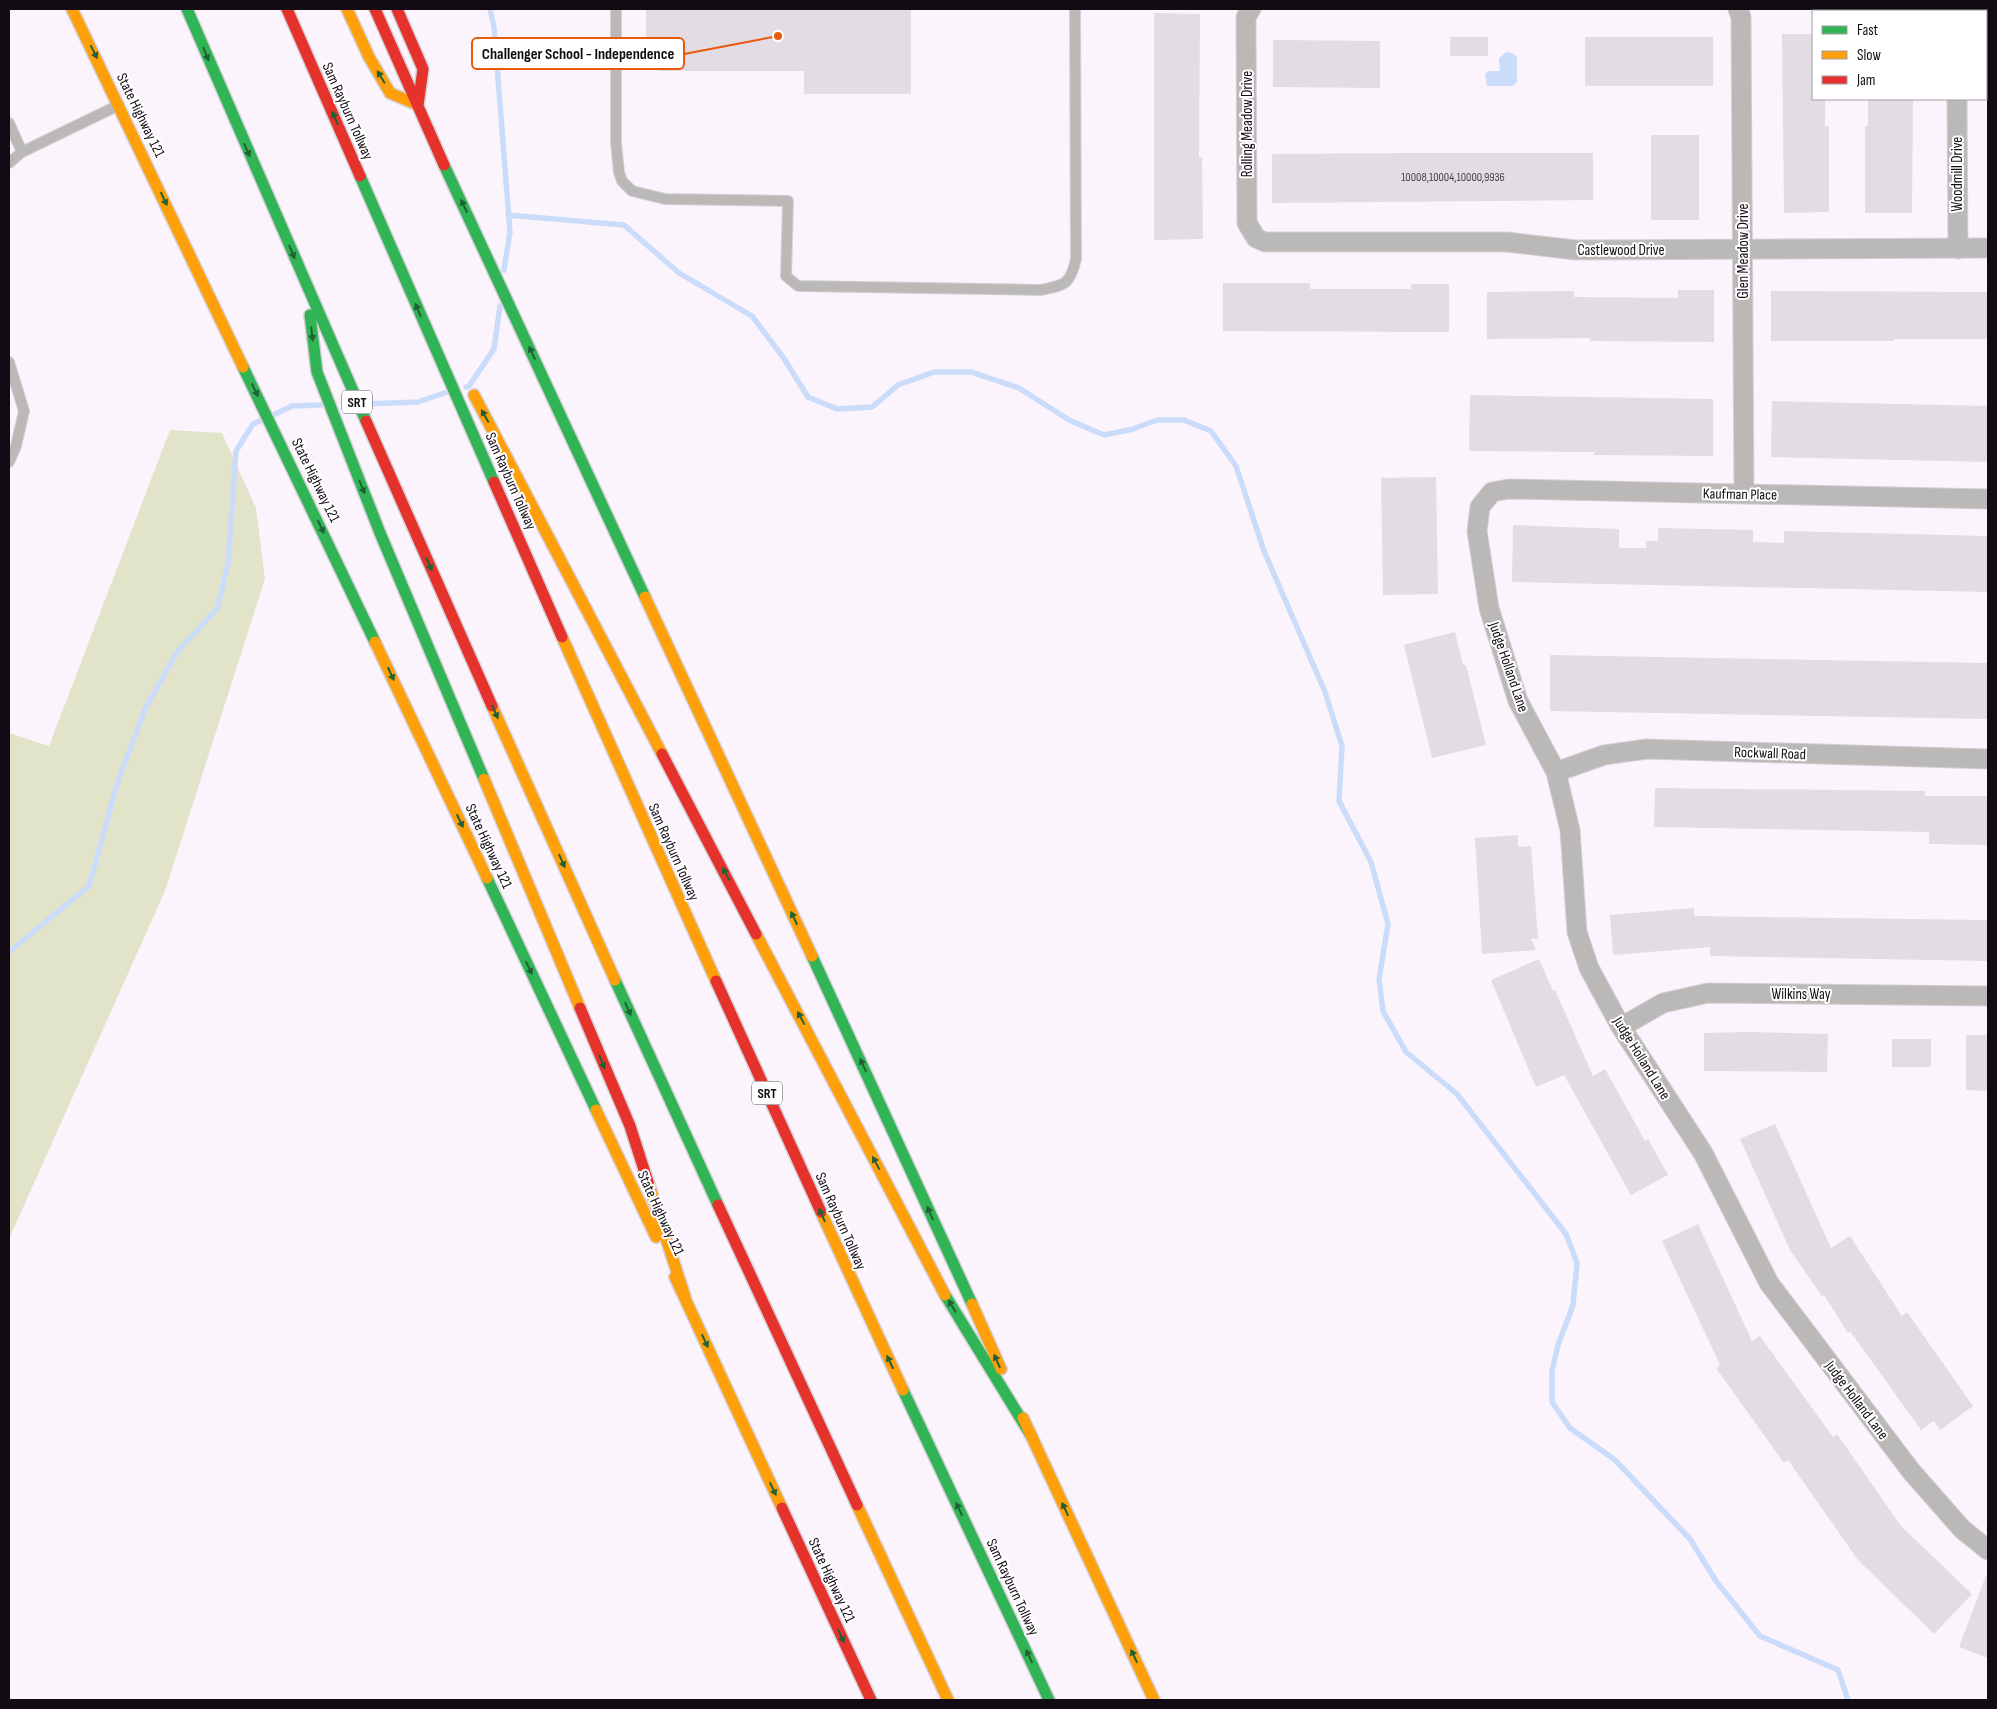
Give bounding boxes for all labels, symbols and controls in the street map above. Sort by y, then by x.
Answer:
legend [1812,10,1987,100]
text: Fast [1857,21,1879,40]
callout: Challenger School - Independence [472,38,684,69]
one-way arrow [90,45,98,60]
text: Challenger School - Independence [482,45,674,64]
text: Slow [1857,46,1881,65]
one-way arrow [202,47,210,61]
street label: Sam Rayburn Tollway [318,60,378,163]
street label: State Highway 121 [112,70,169,161]
one-way arrow [376,71,385,84]
street label: Rolling Meadow Drive [1238,71,1257,177]
text: Jam [1856,71,1875,90]
one-way arrow [330,111,338,125]
street label: Woodmill Drive [1948,137,1967,211]
one-way arrow [244,143,252,157]
house number: 10008,10004,10000,9936 [1401,170,1505,185]
one-way arrow [161,192,169,206]
one-way arrow [459,199,467,213]
street label: Glen Meadow Drive [1734,203,1753,299]
street label: Castlewood Drive [1577,241,1665,260]
one-way arrow [288,245,296,259]
one-way arrow [413,303,421,317]
one-way arrow [308,326,316,342]
one-way arrow [528,346,536,360]
one-way arrow [251,383,259,397]
road number: SRT [342,391,372,414]
one-way arrow [481,408,489,423]
street label: Sam Rayburn Tollway [481,430,541,533]
street label: State Highway 121 [287,435,344,526]
one-way arrow [358,480,366,495]
street label: Kaufman Place [1703,484,1777,505]
one-way arrow [318,520,326,534]
one-way arrow [425,557,433,571]
street label: Judge Holland Lane [1484,619,1533,715]
one-way arrow [387,667,395,681]
one-way arrow [492,705,500,719]
street label: Rockwall Road [1734,743,1806,764]
street label: State Highway 121 [461,801,517,892]
street label: Sam Rayburn Tollway [644,801,704,904]
one-way arrow [456,814,464,828]
one-way arrow [558,854,566,868]
one-way arrow [721,868,730,881]
one-way arrow [790,911,798,925]
one-way arrow [526,961,534,975]
street label: Wilkins Way [1772,985,1831,1004]
one-way arrow [625,1002,633,1016]
one-way arrow [797,1011,805,1026]
street label: Judge Holland Lane [1608,1013,1675,1103]
one-way arrow [599,1055,607,1069]
one-way arrow [859,1058,867,1072]
road number: SRT [752,1082,782,1104]
one-way arrow [872,1155,880,1170]
street label: State Highway 121 [633,1168,689,1259]
street label: Sam Rayburn Tollway [811,1170,871,1273]
one-way arrow [926,1206,934,1220]
one-way arrow [817,1208,825,1222]
one-way arrow [947,1300,956,1313]
one-way arrow [701,1334,709,1348]
one-way arrow [993,1354,1001,1368]
one-way arrow [886,1355,894,1369]
street label: Judge Holland Lane [1820,1356,1892,1444]
one-way arrow [770,1482,778,1496]
one-way arrow [955,1502,963,1516]
one-way arrow [1061,1502,1069,1516]
street label: State Highway 121 [804,1535,860,1626]
street label: Sam Rayburn Tollway [982,1536,1043,1639]
one-way arrow [838,1629,846,1643]
one-way arrow [1024,1649,1032,1663]
one-way arrow [1130,1649,1138,1663]

